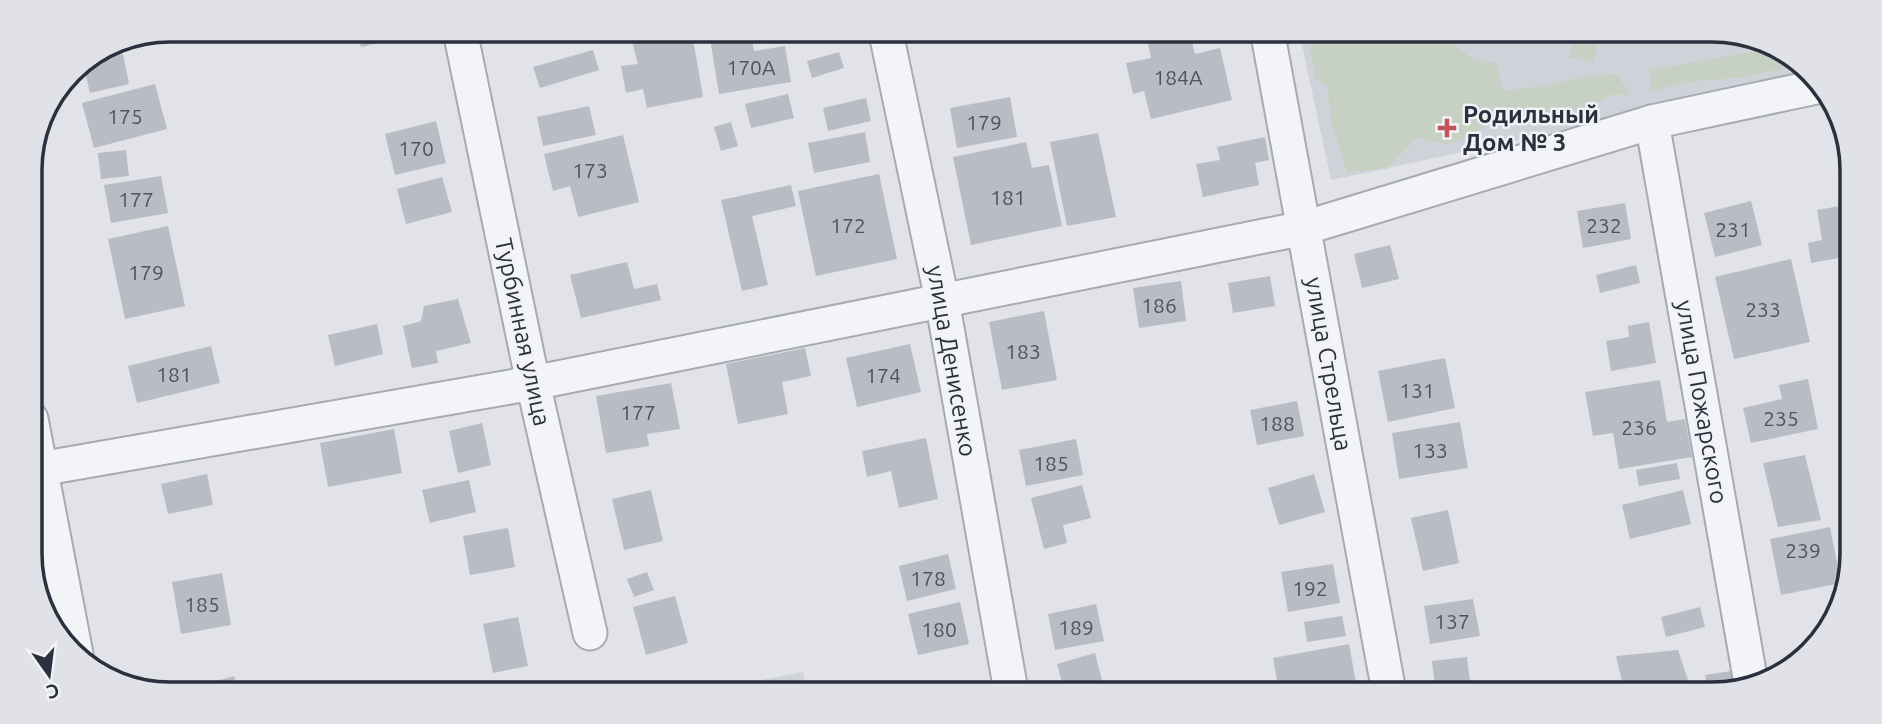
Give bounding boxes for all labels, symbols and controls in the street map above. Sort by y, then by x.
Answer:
house number: 170А [726,55,776,79]
house number: 184А [1153,65,1203,89]
place label: Родильный Дом № 3 [1463,101,1599,156]
house number: 175 [107,104,143,128]
house number: 179 [966,110,1002,134]
marker: Родильный Дом № 3 [1437,118,1457,138]
house number: 170 [398,136,434,160]
house number: 173 [572,158,608,182]
house number: 181 [990,185,1026,209]
house number: 177 [118,187,154,211]
house number: 172 [830,213,866,237]
house number: 232 [1586,213,1622,237]
house number: 231 [1715,217,1751,241]
street label: Турбинная улица [490,236,556,428]
house number: 179 [128,260,164,284]
street label: улица Денисенко [922,263,982,459]
street label: улица Стрельца [1300,275,1358,453]
house number: 186 [1141,293,1177,317]
house number: 233 [1745,297,1781,321]
street label: улица Пожарского [1671,298,1733,506]
house number: 183 [1005,339,1041,363]
house number: 181 [156,362,192,386]
house number: 174 [865,363,901,387]
house number: 131 [1399,378,1435,402]
house number: 177 [620,400,656,424]
house number: 235 [1763,406,1799,430]
house number: 188 [1259,411,1295,435]
house number: 236 [1621,415,1657,439]
house number: 133 [1412,438,1448,462]
house number: 185 [1033,451,1069,475]
house number: 239 [1785,538,1821,562]
house number: 178 [910,566,946,590]
house number: 192 [1292,576,1328,600]
house number: 185 [184,592,220,616]
house number: 137 [1434,609,1470,633]
house number: 189 [1058,615,1094,639]
house number: 180 [921,617,957,641]
north arrow [14,640,84,710]
text: С [45,679,62,704]

